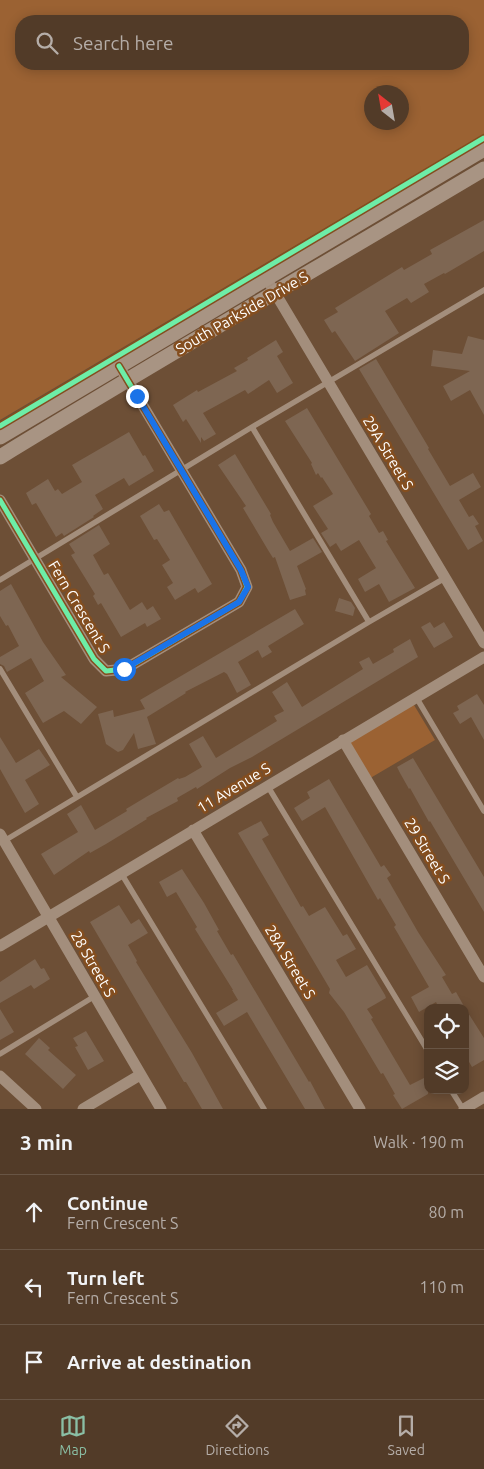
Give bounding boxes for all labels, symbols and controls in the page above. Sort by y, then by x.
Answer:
search box [15,15,469,70]
icon: search [33,29,61,57]
text: Search here [73,32,173,54]
north arrow [364,85,409,130]
street label: South Parkside Drive S [172,268,311,358]
route end [126,385,149,408]
street label: 29A Street S [360,413,417,493]
street label: Fern Crescent S [45,558,114,656]
route start [113,658,136,681]
street label: 11 Avenue S [194,759,273,816]
street label: 29 Street S [401,815,454,887]
street label: 28A Street S [262,922,319,1002]
street label: 28 Street S [68,928,119,1000]
map controls [424,1004,469,1094]
button: locate [424,1004,469,1049]
button: layers [424,1049,469,1094]
text: 3 min [20,1130,73,1154]
text: Walk · 190 m [373,1133,464,1151]
text: Continue [67,1192,148,1214]
icon: ahead [20,1198,48,1226]
text: 80 m [428,1203,464,1221]
text: Fern Crescent S [67,1214,178,1232]
text: Turn left [67,1267,145,1289]
icon: left [20,1273,48,1301]
text: 110 m [419,1278,464,1296]
text: Fern Crescent S [67,1289,178,1307]
icon: arrive [20,1348,48,1376]
text: Arrive at destination [67,1351,252,1373]
tab: Map [59,1412,87,1458]
tab: Directions [205,1412,269,1458]
tab: Saved [388,1412,425,1458]

